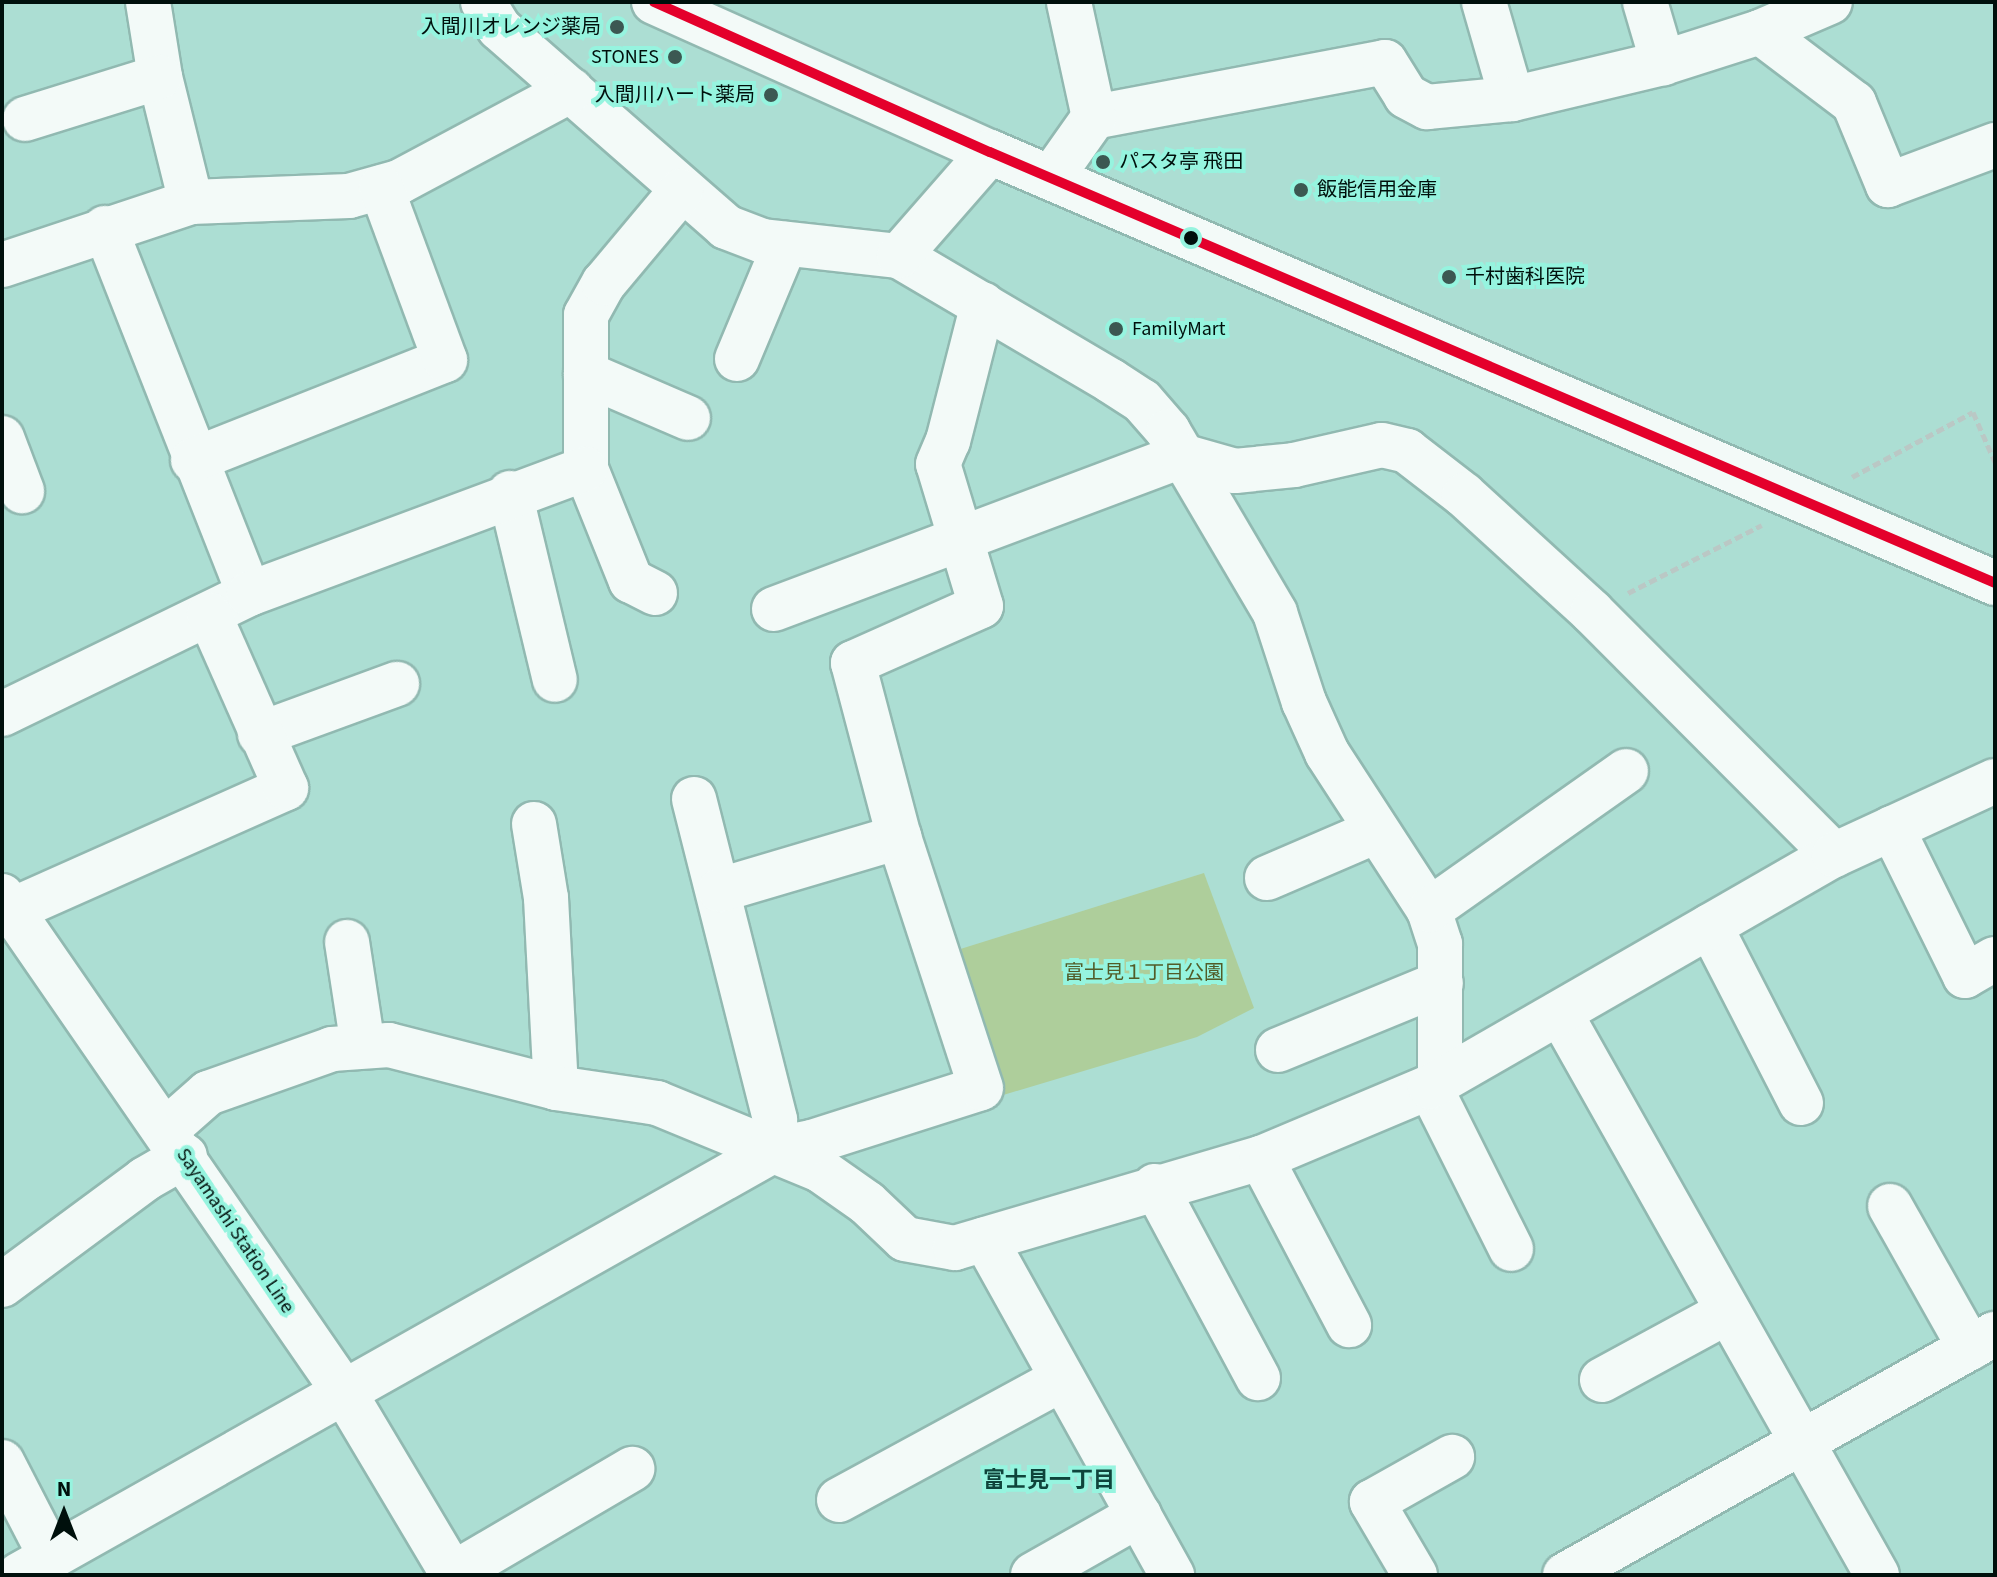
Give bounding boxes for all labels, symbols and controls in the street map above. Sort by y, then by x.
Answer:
place label: 入間川オレンジ薬局 [421,15,601,39]
marker: 入間川オレンジ薬局 [608,18,626,36]
place label: STONES [591,45,659,69]
marker: STONES [666,48,684,66]
place label: 入間川ハート薬局 [595,83,755,107]
marker: 入間川ハート薬局 [762,86,780,104]
place label: パスタ亭 飛田 [1119,150,1243,174]
marker: パスタ亭 飛田 [1094,153,1112,171]
place label: 飯能信用金庫 [1317,178,1437,202]
marker: 飯能信用金庫 [1292,181,1310,199]
unlabelled marker [1183,230,1199,246]
place label: 千村歯科医院 [1465,265,1585,289]
marker: 千村歯科医院 [1440,268,1458,286]
place label: FamilyMart [1132,317,1226,341]
marker: FamilyMart [1107,320,1125,338]
park label: 富士見１丁目公園 [1064,961,1224,985]
street label: Sayamashi Station Line [171,1144,299,1318]
district label: 富士見一丁目 [983,1468,1115,1494]
north arrow [24,1473,104,1553]
text: N [57,1473,71,1505]

